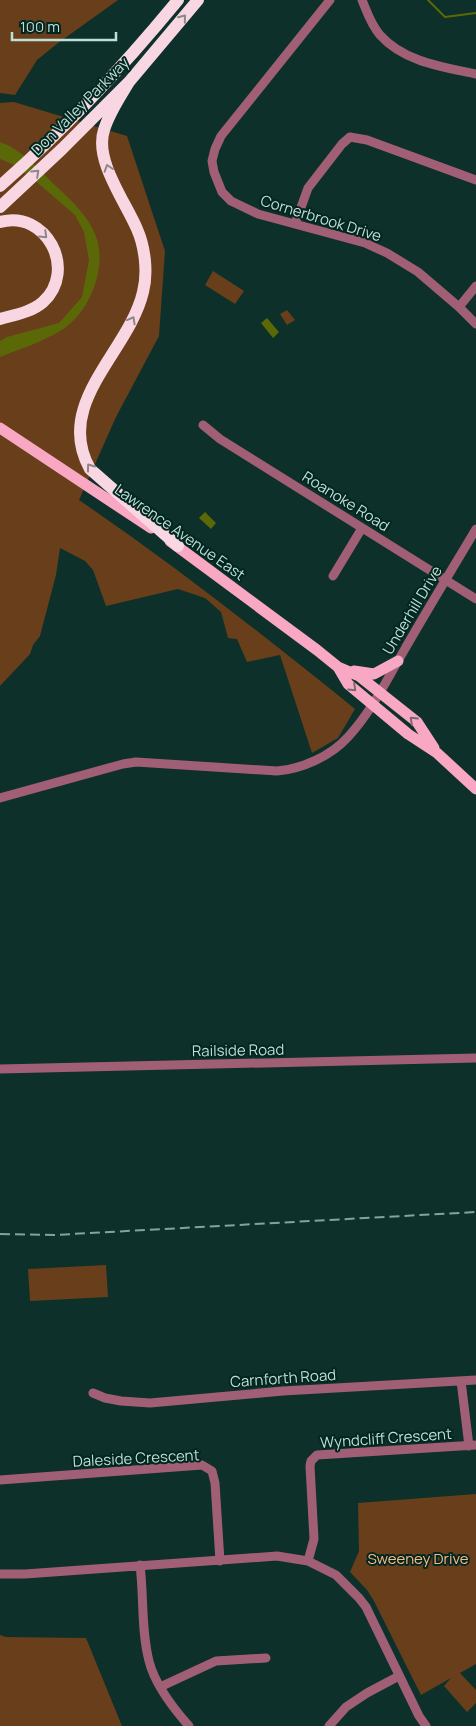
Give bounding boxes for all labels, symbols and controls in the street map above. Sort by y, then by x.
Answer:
scale bar [12,10,116,42]
one-way arrow [177,15,186,24]
text: 100 m [20,16,60,37]
street label: Don Valley Parkway [26,52,134,160]
one-way arrow [104,164,114,172]
one-way arrow [31,170,40,179]
street label: Cornerbrook Drive [258,190,384,246]
one-way arrow [38,229,47,238]
one-way arrow [126,316,136,325]
one-way arrow [87,463,96,473]
street label: Roanoke Road [298,466,394,536]
street label: Lawrence Avenue East [111,479,249,585]
street label: Underhill Drive [377,562,447,658]
one-way arrow [347,682,356,691]
one-way arrow [409,717,418,726]
street label: Railside Road [192,1039,284,1061]
street label: Carnforth Road [229,1364,337,1392]
street label: Wyndcliff Crescent [319,1423,453,1453]
street label: Daleside Crescent [72,1444,200,1472]
park label: Sweeney Drive [367,1548,469,1569]

